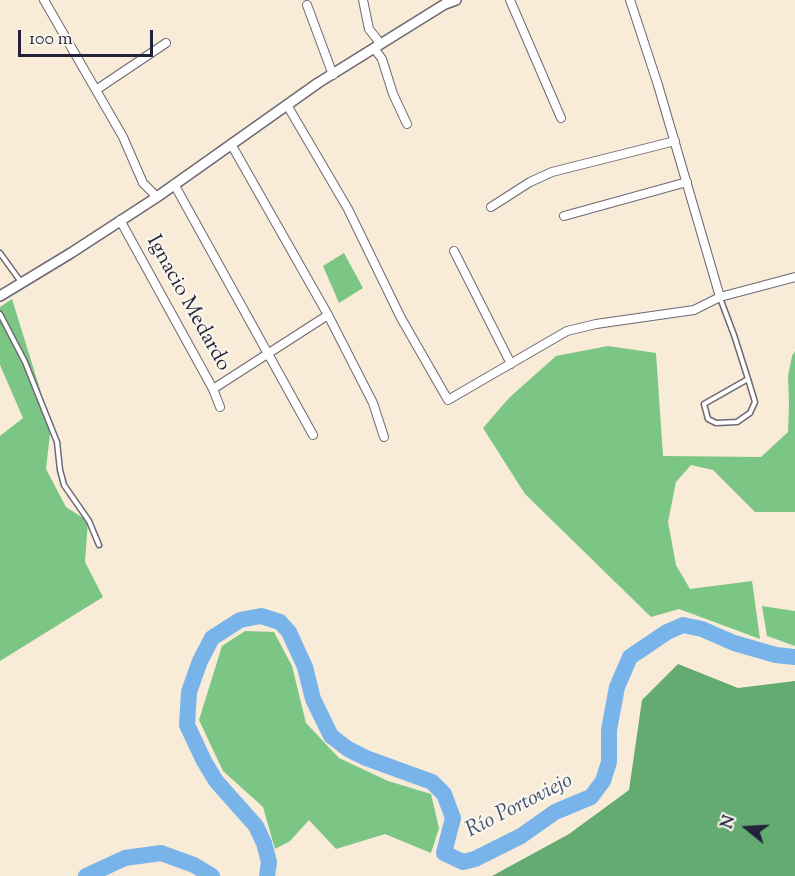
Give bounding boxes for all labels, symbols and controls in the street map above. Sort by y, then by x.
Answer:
scale bar [21,18,156,56]
text: 100 m [29,27,73,53]
street label: Ignacio Medardo [139,232,235,376]
water label: Río Portoviejo [462,769,578,845]
north arrow [717,798,777,858]
text: N [716,813,742,832]

